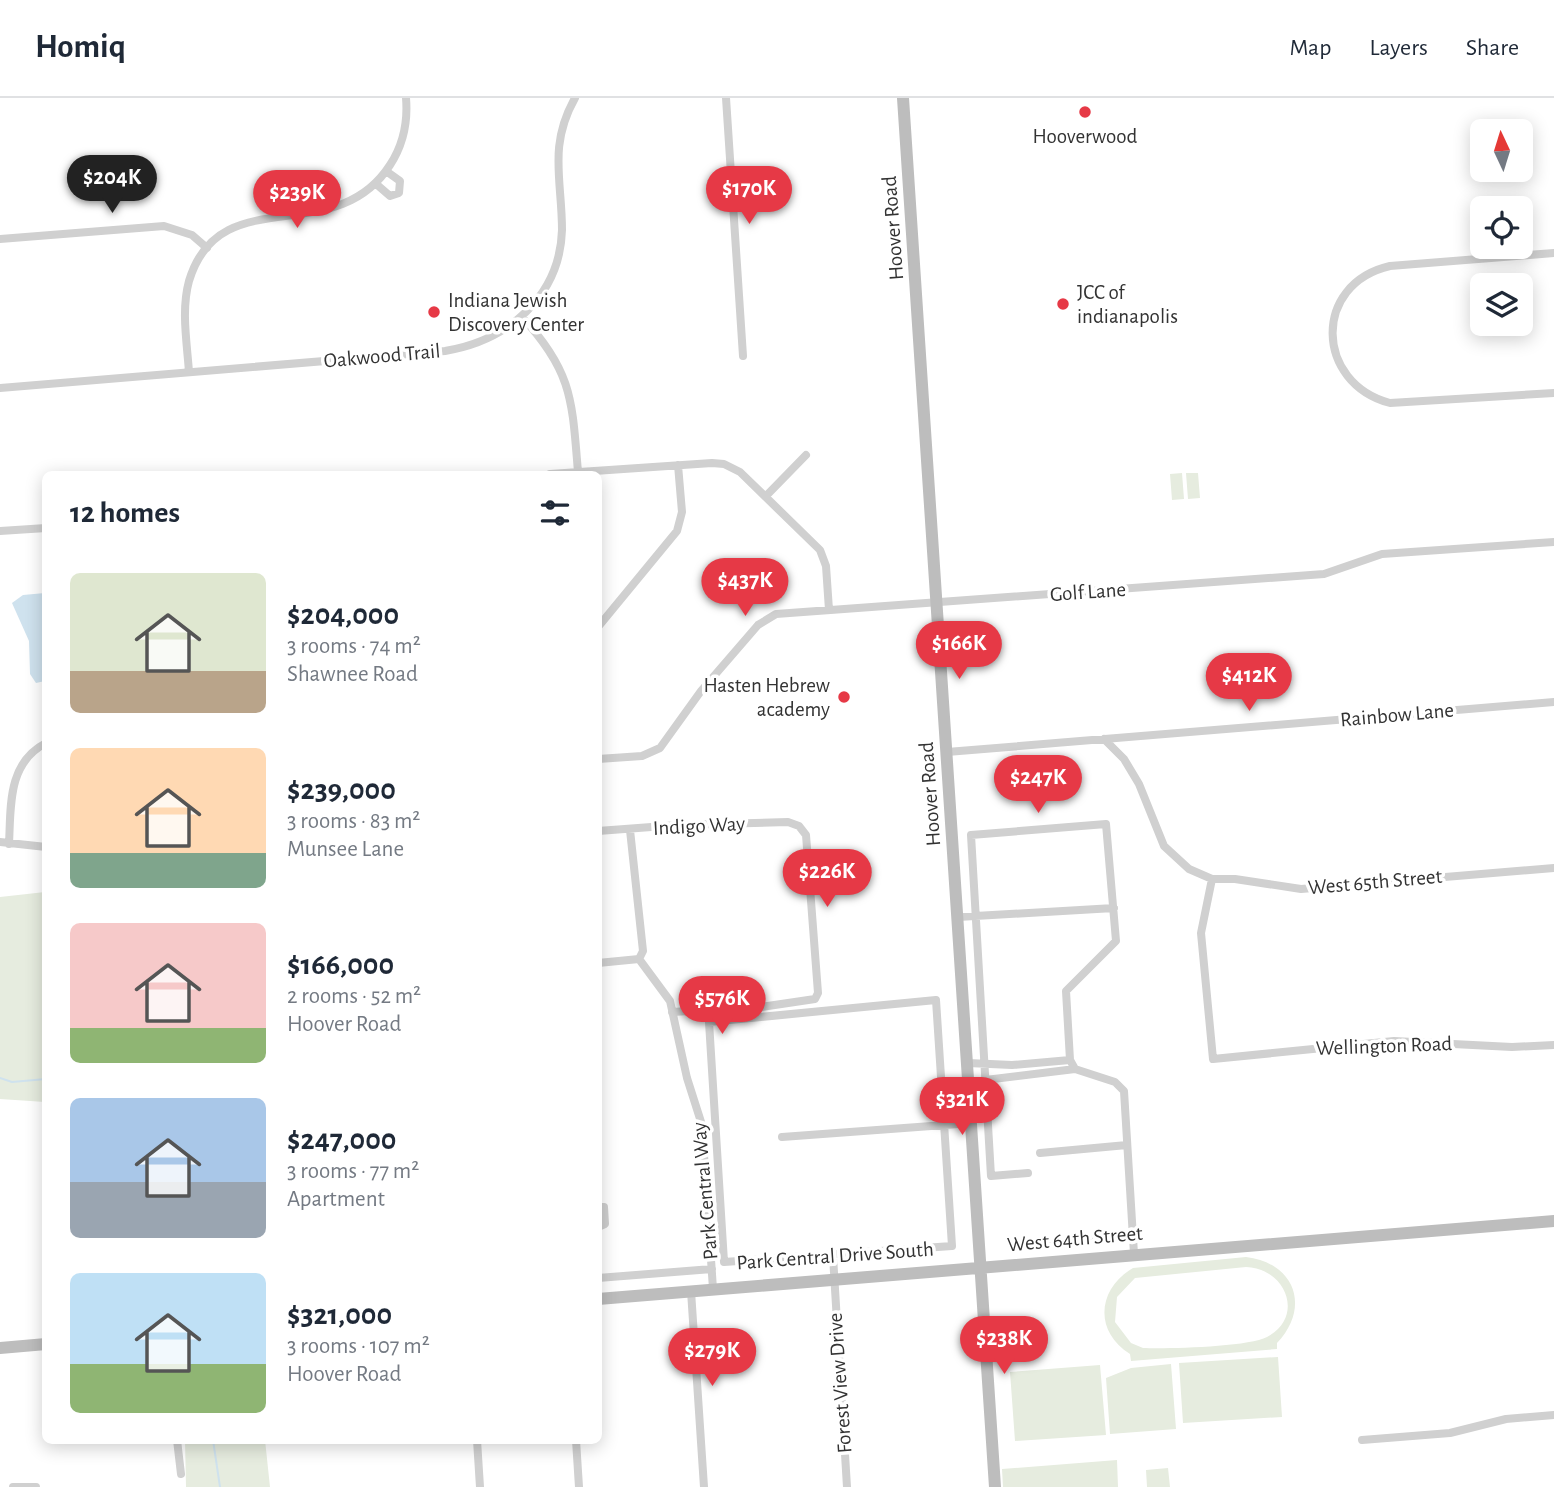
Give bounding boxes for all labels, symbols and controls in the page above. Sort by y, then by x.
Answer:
text: Homiq [35,31,126,64]
text: Map [1289,36,1331,60]
text: Layers [1369,36,1428,60]
text: Share [1466,36,1519,60]
marker: Hooverwood [1077,104,1093,120]
north arrow [1470,119,1533,182]
map controls [1470,119,1533,336]
place label: Hooverwood [1033,126,1138,147]
pin: $204K [63,156,161,215]
text: $204K [83,166,141,189]
pin: $170K [700,166,798,226]
pin: $239K [248,170,346,230]
street label: Hoover Road [879,175,907,281]
text: $170K [722,177,776,200]
text: $239K [269,181,325,204]
button: locate [1470,196,1533,259]
button: layers [1470,273,1533,336]
place label: JCC of indianapolis [1077,282,1178,327]
place label: Indiana Jewish Discovery Center [448,290,584,335]
marker: JCC of indianapolis [1055,296,1071,312]
marker: Indiana Jewish Discovery Center [426,304,442,320]
street label: Oakwood Trail [323,340,441,372]
icon: filters [536,494,574,532]
text: 12 homes [70,498,180,528]
pin: $437K [696,559,794,618]
text: $437K [717,569,773,592]
street label: Golf Lane [1049,579,1127,605]
text: $204,000 [287,600,399,630]
icon: home [126,601,210,685]
pin: $166K [910,622,1008,681]
text: $166K [932,632,986,655]
text: 3 rooms · 74 m² [287,635,421,658]
pin: $412K [1200,654,1298,713]
text: Shawnee Road [287,663,418,686]
text: $412K [1222,664,1276,687]
place label: Hasten Hebrew academy [703,675,830,720]
marker: Hasten Hebrew academy [836,689,852,705]
street label: Rainbow Lane [1339,700,1455,730]
street label: Hoover Road [916,741,944,847]
pin: $247K [989,756,1087,815]
text: $247K [1010,766,1066,789]
text: $239,000 [287,775,396,805]
icon: home [126,776,210,860]
text: 3 rooms · 83 m² [287,810,420,833]
street label: Indigo Way [652,813,746,839]
text: Munsee Lane [287,838,404,861]
pin: $226K [778,850,876,909]
text: $226K [799,860,855,883]
street label: West 65th Street [1307,866,1443,898]
text: $166,000 [287,950,394,980]
icon: home [126,951,210,1035]
pin: $576K [673,976,771,1036]
text: 2 rooms · 52 m² [287,985,421,1008]
text: $576K [695,987,749,1010]
text: Hoover Road [287,1013,402,1036]
street label: Wellington Road [1315,1033,1453,1059]
pin: $321K [913,1077,1011,1137]
text: $321K [936,1088,988,1111]
street label: Park Central Way [689,1121,721,1261]
text: $247,000 [287,1125,396,1155]
icon: home [126,1126,210,1210]
text: 3 rooms · 77 m² [287,1160,419,1183]
text: Apartment [287,1188,385,1211]
street label: West 64th Street [1006,1223,1144,1255]
street label: Park Central Drive South [736,1239,934,1273]
text: $321,000 [287,1300,392,1330]
icon: home [126,1301,210,1385]
street label: Forest View Drive [825,1312,855,1454]
pin: $238K [955,1316,1053,1376]
text: $238K [976,1327,1032,1350]
pin: $279K [663,1328,761,1388]
text: 3 rooms · 107 m² [287,1335,430,1358]
text: $279K [684,1339,740,1362]
text: Hoover Road [287,1363,402,1386]

